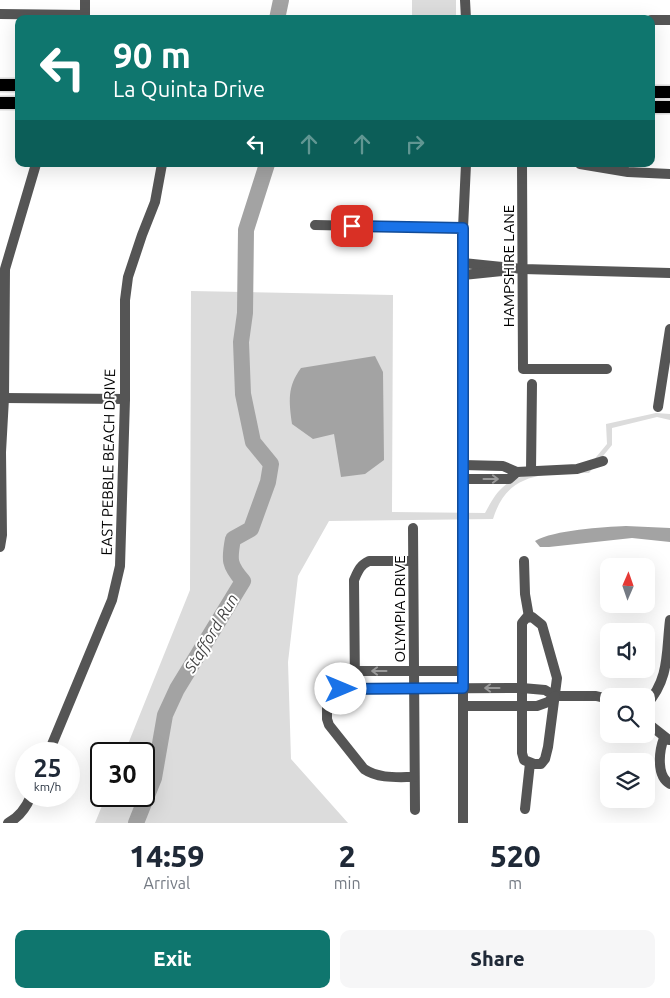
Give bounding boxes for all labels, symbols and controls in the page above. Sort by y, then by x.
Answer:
icon: left [30,35,95,100]
text: 90 m [113,35,191,75]
text: La Quinta Drive [113,76,265,101]
icon: left [242,130,270,158]
icon: ahead [295,130,323,158]
icon: ahead [348,130,376,158]
icon: right [401,130,429,158]
pin [331,205,373,247]
street label: HAMPSHIRE LANE [500,205,517,327]
icon: arrive [338,212,366,240]
street label: EAST PEBBLE BEACH DRIVE [98,368,118,556]
one-way arrow [483,474,499,484]
street label: OLYMPIA DRIVE [391,555,408,663]
north arrow [600,558,655,612]
map controls [600,558,655,808]
water label: Stafford Run [180,590,242,677]
button: sound [600,623,655,678]
position arrow [314,662,366,714]
one-way arrow [371,666,388,676]
one-way arrow [485,683,501,693]
button: search [600,688,655,743]
speed limit sign: 30 [90,742,155,807]
button: layers [600,753,655,808]
text: 25 [33,754,62,782]
text: km/h [34,780,61,793]
text: 14:59 [129,839,204,873]
text: 2 [339,839,356,873]
text: 520 [490,839,541,873]
text: Arrival [144,874,190,892]
text: min [334,874,361,892]
text: m [508,874,522,892]
button: Exit [15,930,330,988]
button: Share [340,930,655,988]

